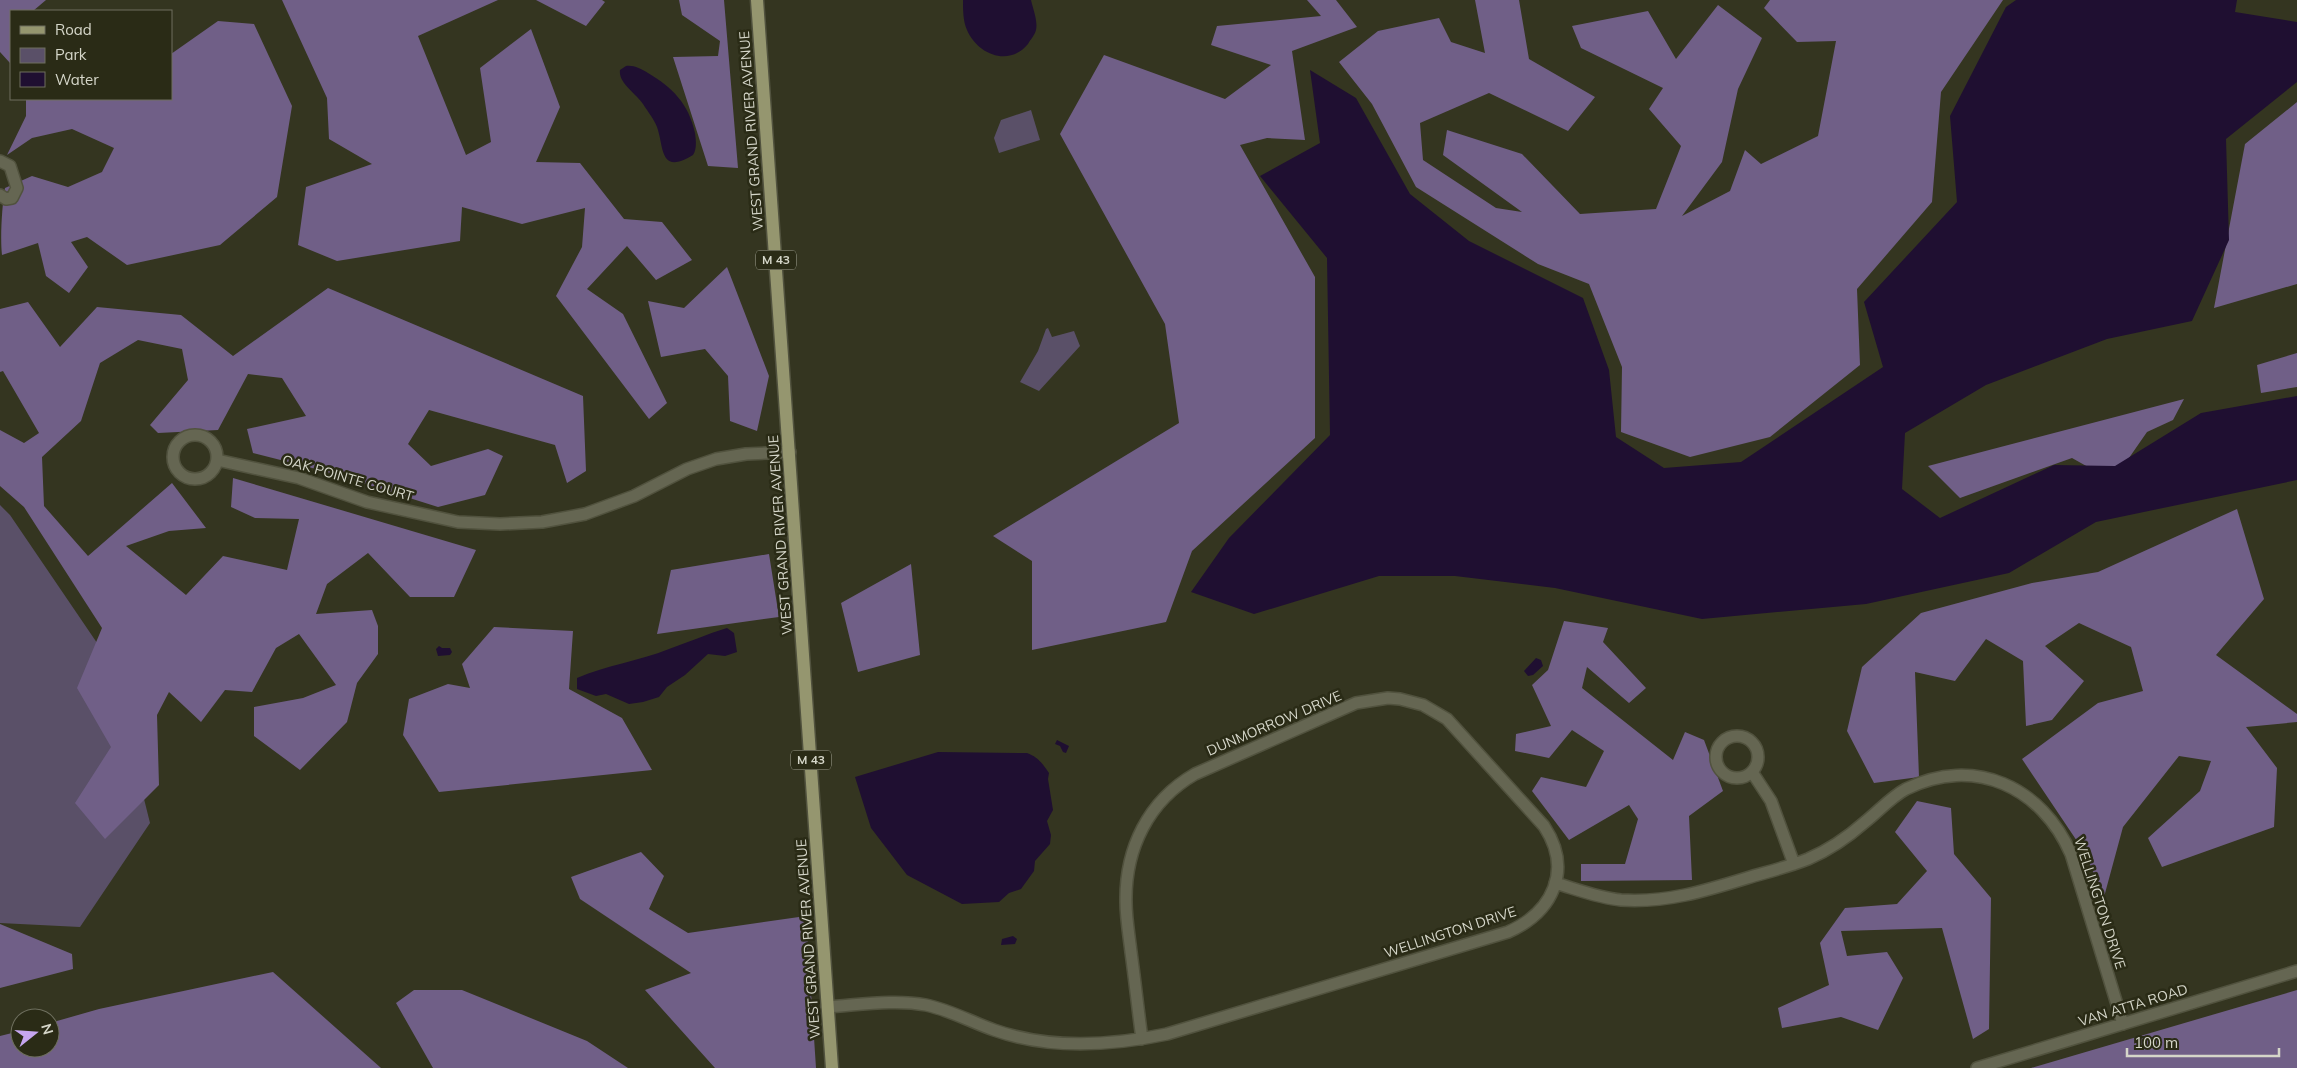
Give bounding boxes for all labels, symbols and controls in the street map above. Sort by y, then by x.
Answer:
legend [10,10,172,100]
text: Road [55,20,92,39]
street label: WEST GRAND RIVER AVENUE [735,31,767,231]
text: Park [55,45,87,64]
text: Water [55,70,99,89]
road number: M 43 [756,250,796,270]
street label: WEST GRAND RIVER AVENUE [764,435,796,635]
street label: OAK POINTE COURT [280,451,416,506]
street label: DUNMORROW DRIVE [1204,686,1344,760]
road number: M 43 [791,750,831,770]
street label: WELLINGTON DRIVE [2070,835,2130,971]
street label: WEST GRAND RIVER AVENUE [792,839,824,1039]
street label: WELLINGTON DRIVE [1382,902,1518,962]
street label: VAN ATTA ROAD [2076,980,2190,1030]
north arrow [10,1008,60,1058]
text: N [37,1022,58,1037]
scale bar [2127,1026,2280,1058]
text: 100 m [2134,1033,2178,1052]

